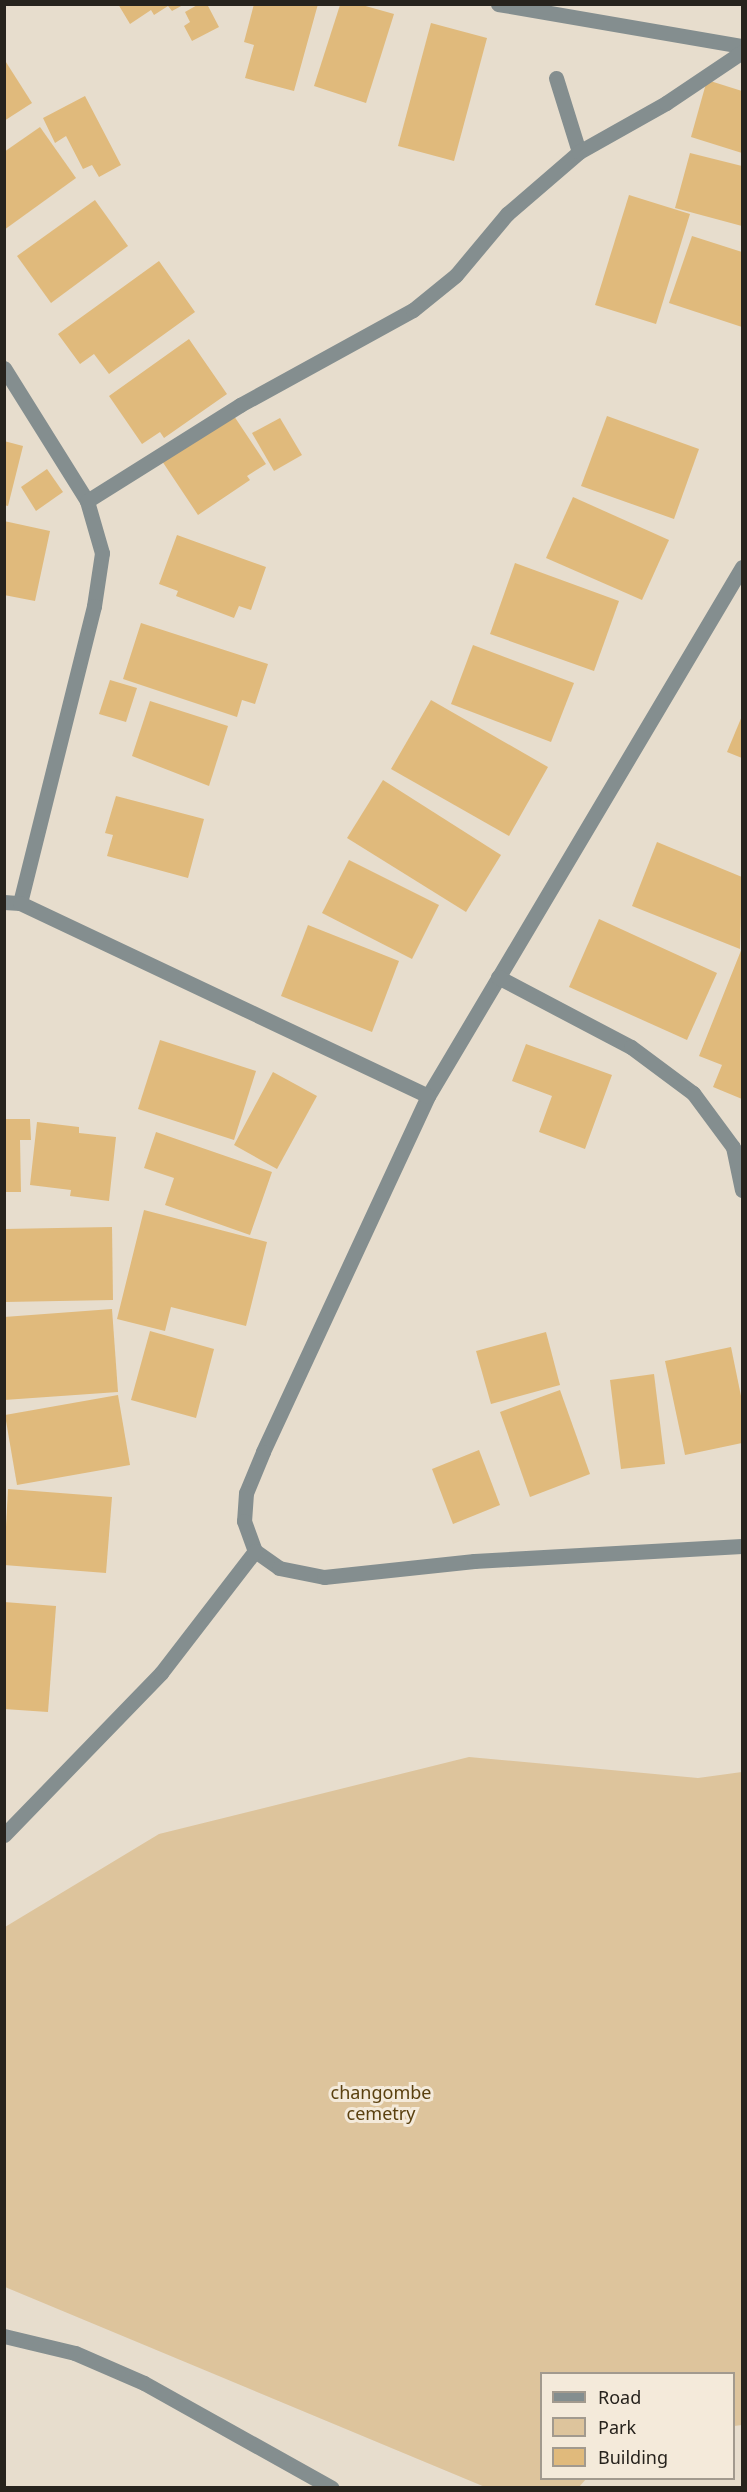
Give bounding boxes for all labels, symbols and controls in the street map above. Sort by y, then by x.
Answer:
park label: changombe cemetry [331,2082,431,2124]
legend [540,2372,735,2480]
text: Road [598,2385,641,2409]
text: Park [598,2415,636,2439]
text: Building [598,2445,668,2469]

